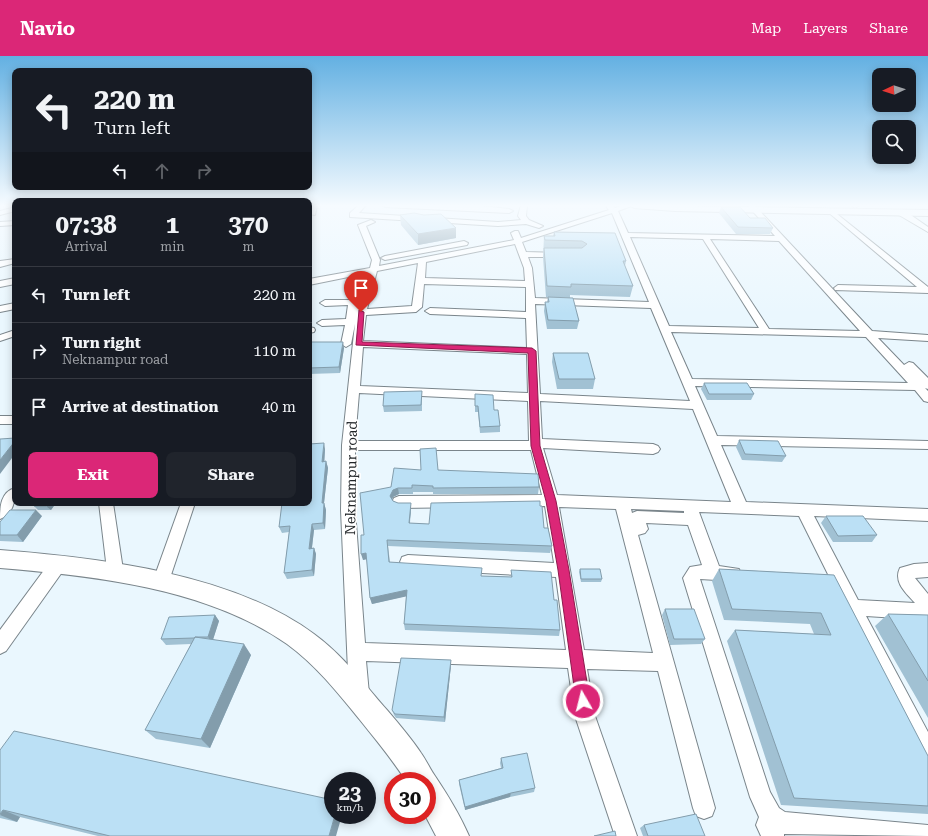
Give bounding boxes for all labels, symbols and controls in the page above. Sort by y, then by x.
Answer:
text: Navio [20,17,75,40]
text: Map [751,20,781,36]
text: Layers [803,20,847,36]
text: Share [869,20,908,36]
north arrow [872,68,916,112]
map controls [872,68,916,164]
text: 220 m [94,83,175,116]
icon: left [28,84,80,136]
text: Turn left [94,117,170,138]
button: search [872,120,916,164]
icon: left [109,160,131,182]
icon: ahead [151,160,173,182]
icon: right [193,160,215,182]
text: 07:38 [56,211,117,239]
text: 1 [166,211,179,239]
text: 370 [228,211,269,239]
text: Arrival [65,239,107,254]
text: min [160,239,185,254]
text: m [242,239,254,254]
pin [344,271,378,312]
icon: arrive [350,277,372,299]
icon: left [28,284,50,306]
text: Turn left [62,286,130,304]
text: 220 m [253,286,296,304]
text: Turn right [62,334,141,352]
icon: right [28,340,50,362]
text: 110 m [253,342,296,360]
text: Neknampur road [62,352,168,367]
icon: arrive [28,396,50,418]
text: Arrive at destination [62,398,218,416]
text: 40 m [262,398,296,416]
street label: Neknampur road [342,421,360,535]
button: Exit [28,452,158,498]
button: Share [166,452,296,498]
position arrow [562,680,604,722]
speed limit sign: 30 [384,772,436,824]
text: 23 [339,781,361,805]
text: km/h [337,802,363,813]

